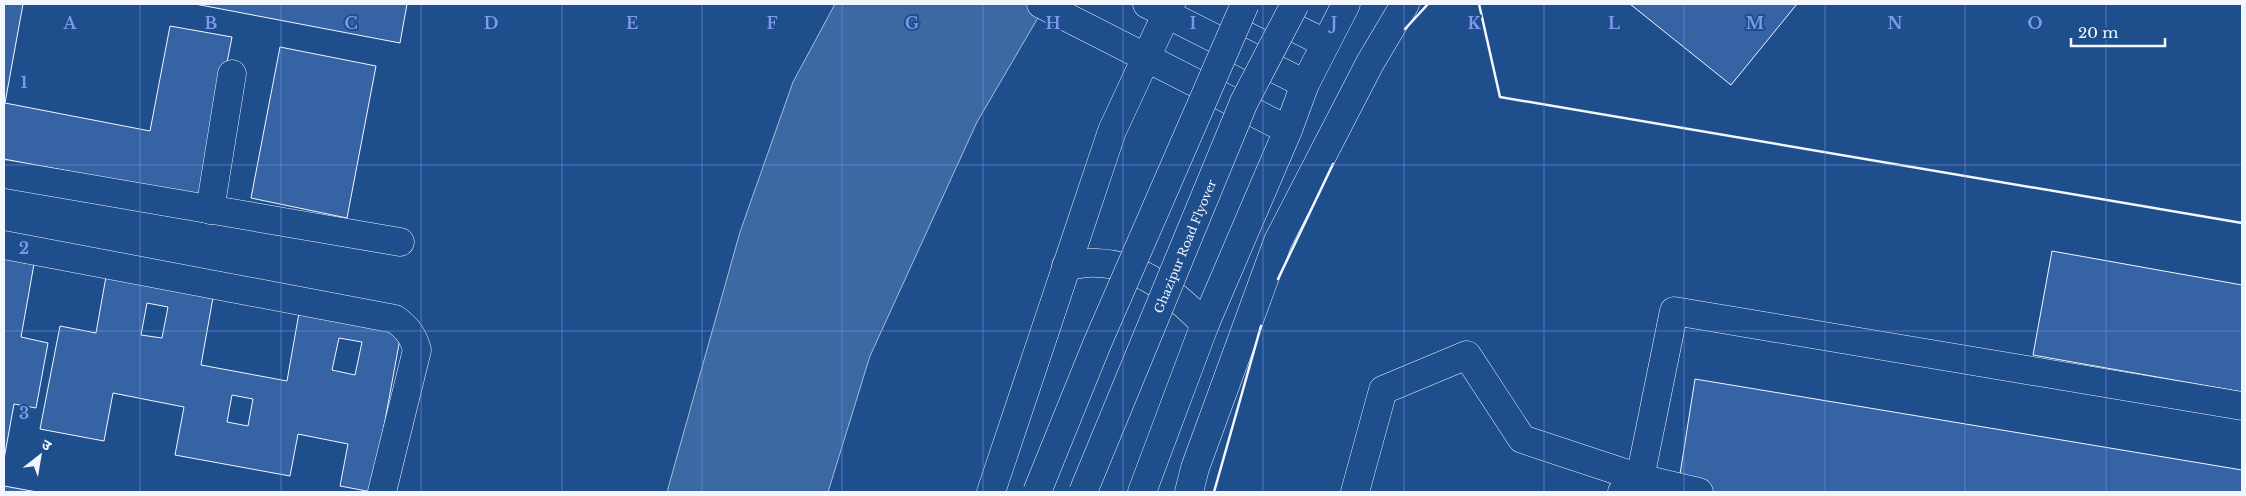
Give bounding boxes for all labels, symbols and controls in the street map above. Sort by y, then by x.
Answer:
text: A [63,13,78,33]
text: B [205,13,218,33]
text: C [344,13,358,33]
text: D [484,13,498,33]
text: E [626,13,638,33]
text: F [766,13,778,33]
text: G [905,13,919,33]
text: H [1045,13,1061,33]
text: I [1190,13,1197,33]
text: J [1328,13,1337,33]
text: K [1467,13,1481,33]
text: L [1608,13,1620,33]
text: M [1746,13,1764,33]
text: N [1887,13,1903,33]
text: O [2027,13,2043,33]
scale bar [2071,15,2165,47]
text: 20 m [2078,23,2118,42]
text: 1 [21,72,28,92]
street label: Ghazipur Road Flyover [1150,177,1219,315]
text: 2 [19,238,29,258]
text: 3 [19,403,29,423]
north arrow [15,431,65,481]
text: उ [39,435,56,455]

